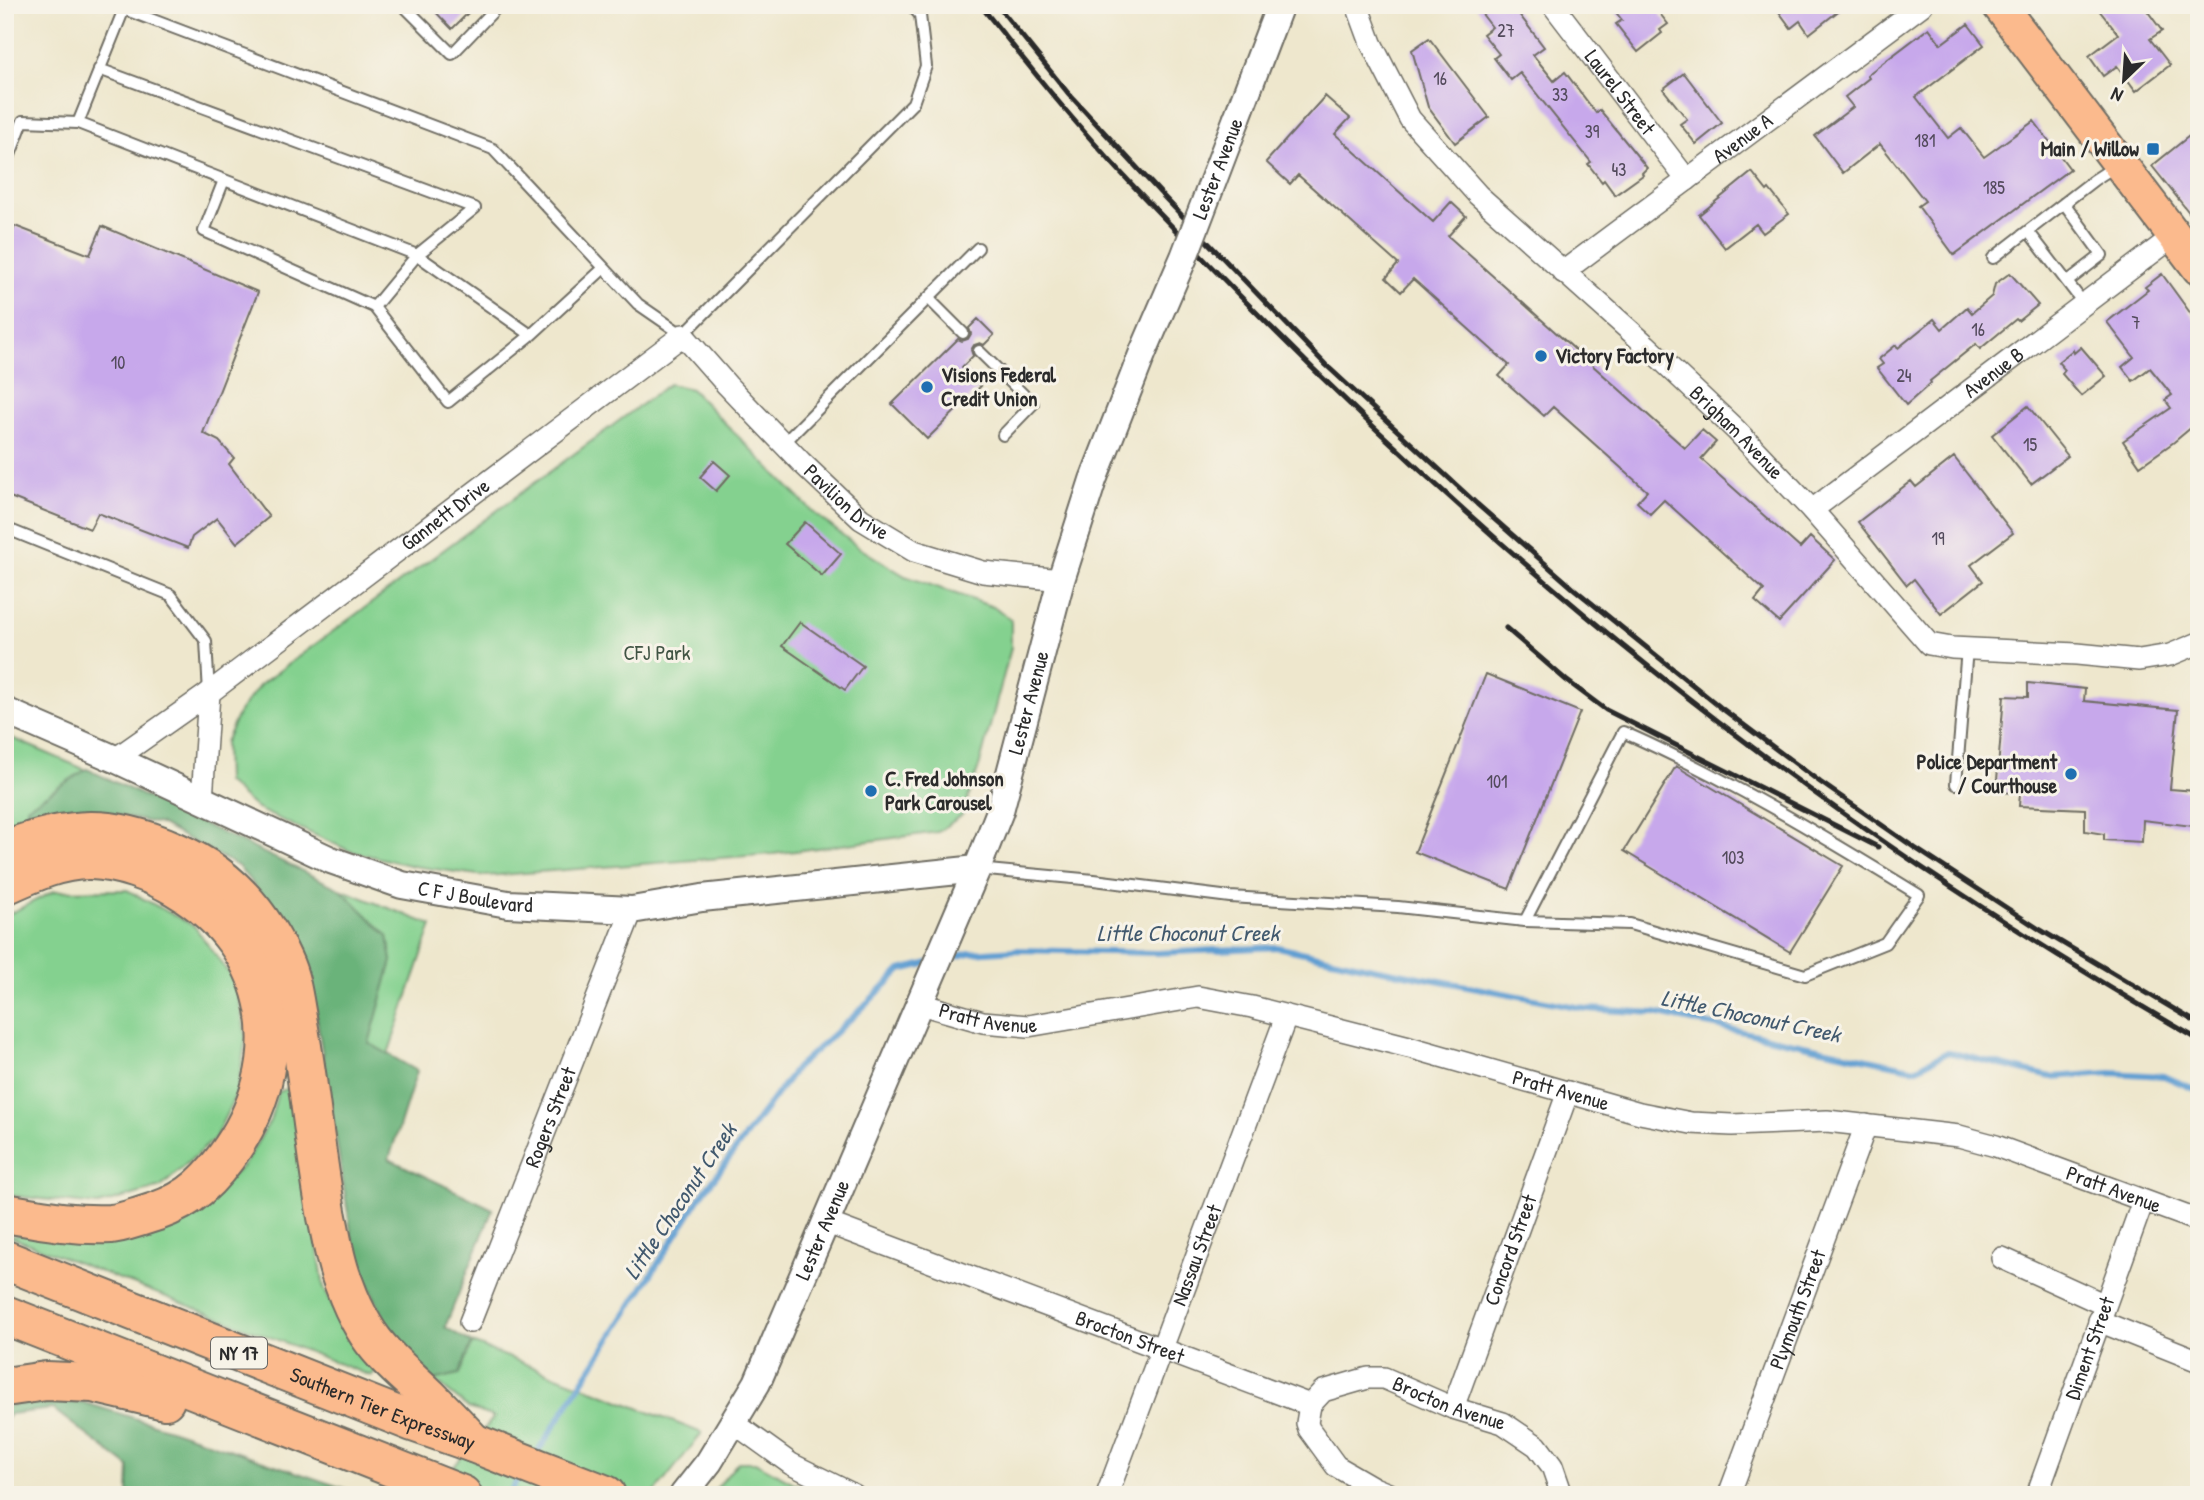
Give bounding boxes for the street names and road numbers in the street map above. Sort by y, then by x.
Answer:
street label: Laurel Street [1578,43,1663,141]
street label: Avenue A [1706,106,1779,170]
street label: Lester Avenue [1185,114,1250,223]
street label: Avenue B [1957,340,2030,404]
street label: Brigham Avenue [1683,379,1790,485]
street label: Pavilion Drive [798,457,894,547]
street label: Gannett Drive [395,471,495,557]
street label: Lester Avenue [1001,648,1056,758]
street label: C F J Boulevard [415,873,533,919]
street label: Pratt Avenue [936,995,1039,1040]
street label: Rogers Street [517,1062,583,1172]
street label: Pratt Avenue [1509,1062,1613,1117]
street label: Pratt Avenue [2062,1158,2165,1220]
street label: Lester Avenue [788,1175,856,1284]
street label: Concord Street [1476,1190,1544,1310]
street label: Nassau Street [1164,1200,1229,1310]
street label: Plymouth Street [1762,1245,1833,1373]
street label: Diment Street [2058,1292,2122,1404]
street label: Brocton Street [1072,1303,1190,1371]
road number: NY 17 [211,1338,267,1368]
street label: Southern Tier Expressway [286,1360,480,1457]
street label: Brocton Avenue [1388,1369,1509,1437]

